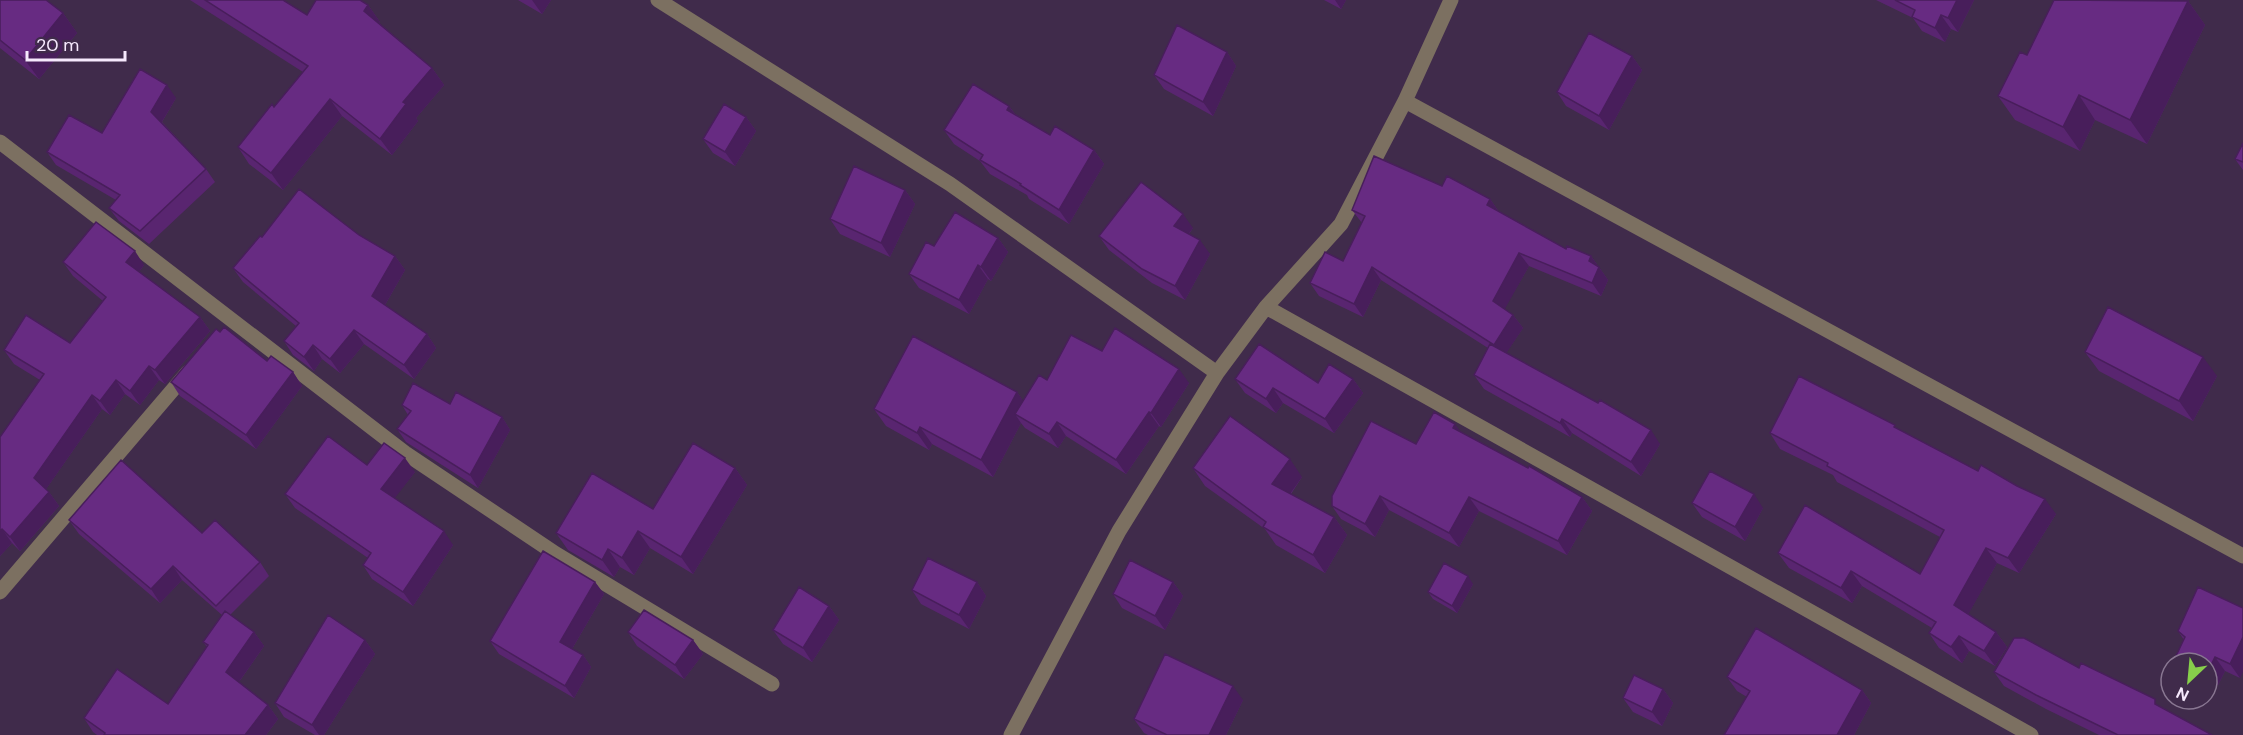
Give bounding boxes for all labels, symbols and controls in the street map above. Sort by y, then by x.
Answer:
scale bar [27,24,124,62]
text: 20 m [36,33,79,57]
north arrow [2159,651,2219,711]
text: N [2173,682,2192,706]

